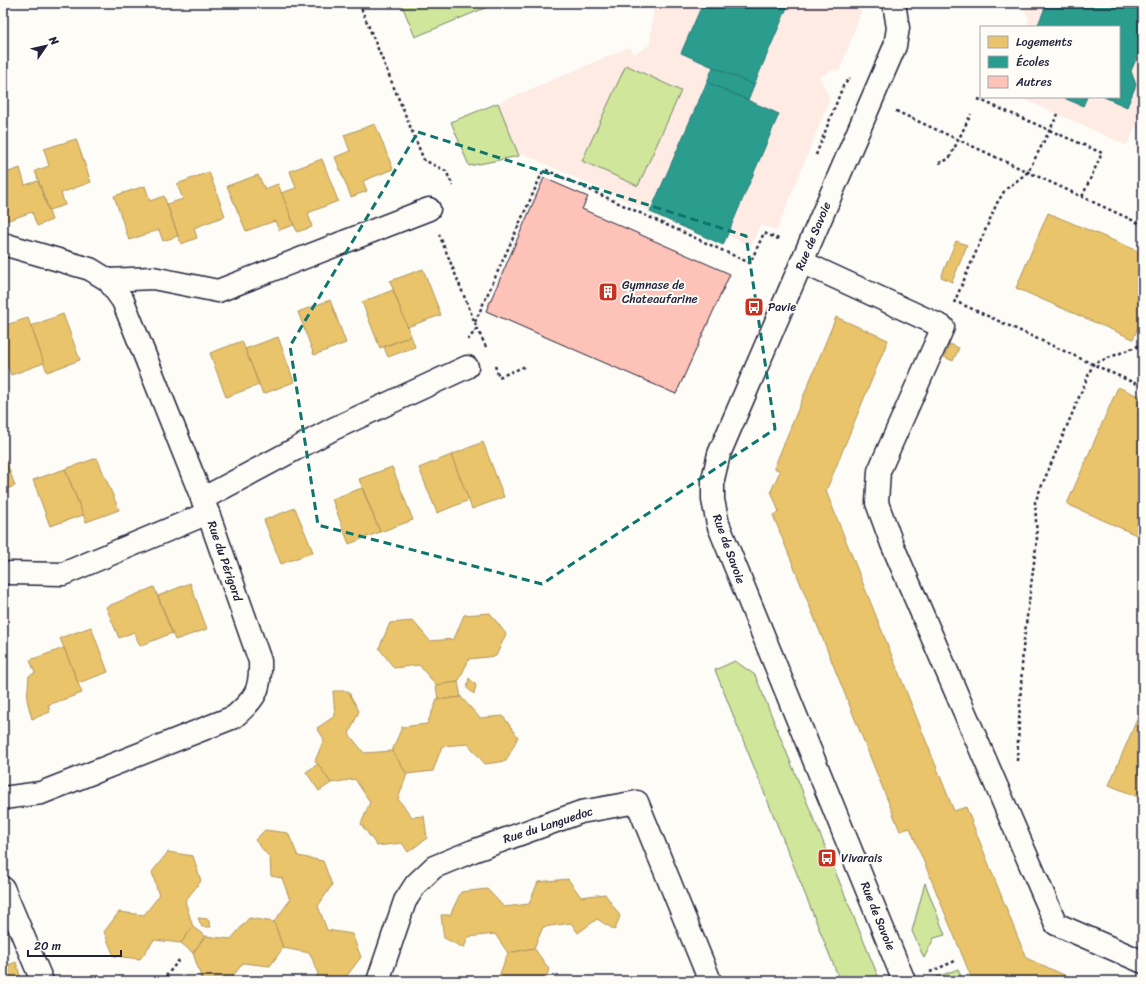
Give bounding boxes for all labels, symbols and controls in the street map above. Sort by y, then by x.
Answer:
north arrow [26,26,66,66]
legend [980,26,1120,98]
text: N [43,31,64,49]
text: Logements [1016,31,1073,53]
text: Écoles [1016,51,1049,73]
text: Autres [1015,71,1052,93]
street label: Rue de Savoie [789,198,837,274]
place label: Gymnase de Chateaufarine [622,274,698,310]
building icon: Gymnase de Chateaufarine [597,281,619,303]
bus stop icon: Pavie [743,296,765,318]
place label: Pavie [768,296,796,318]
street label: Rue de Savoie [706,511,752,587]
street label: Rue du Périgord [201,518,249,605]
street label: Rue du Languedoc [500,800,596,850]
bus stop icon: Vivarais [816,847,838,869]
place label: Vivarais [841,847,882,869]
street label: Rue de Savoie [854,878,902,954]
scale bar [28,932,121,958]
text: 20 m [34,935,61,957]

